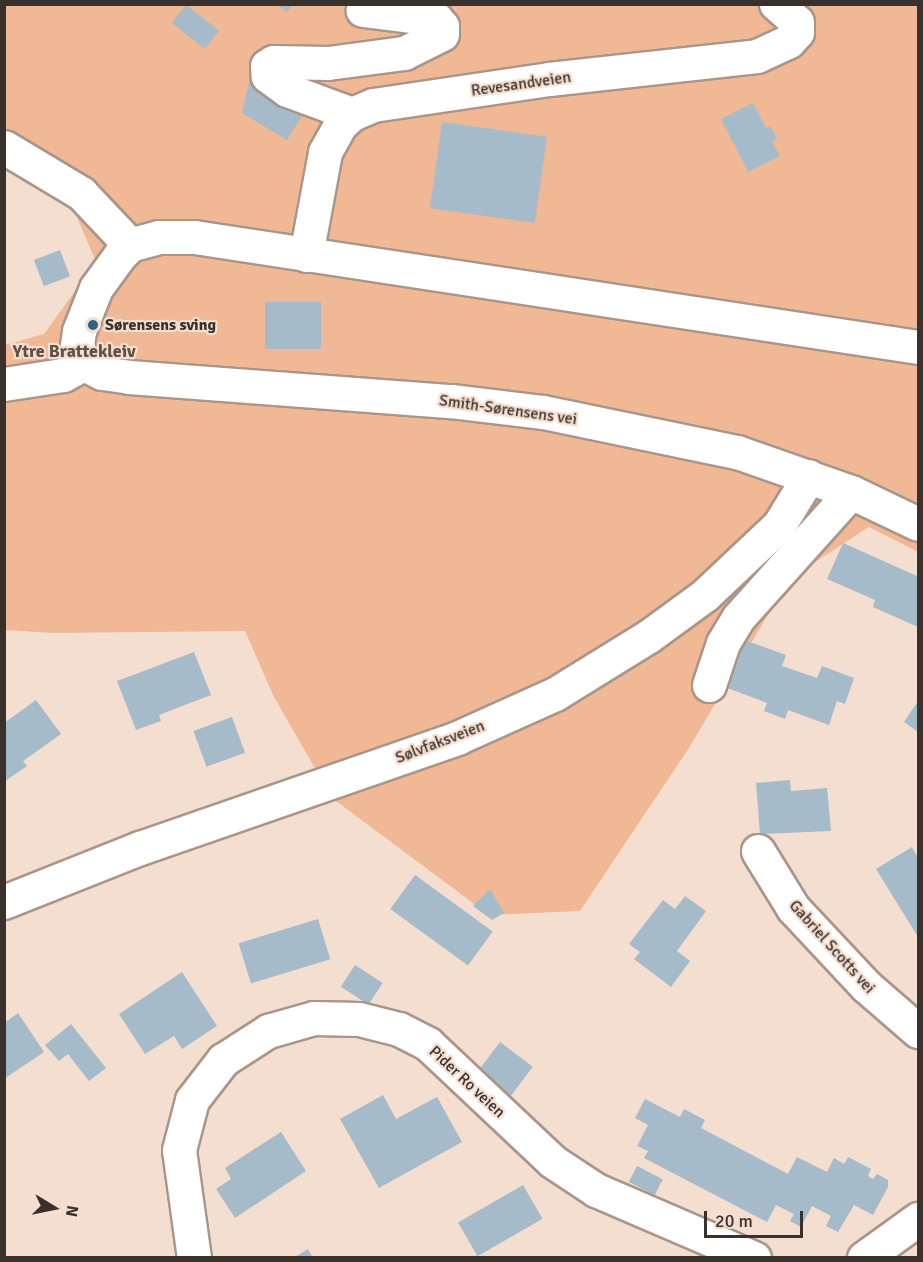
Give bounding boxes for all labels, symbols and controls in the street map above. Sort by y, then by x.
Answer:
street label: Revesandveien [470,67,572,101]
place label: Sørensens sving [105,315,216,335]
marker: Sørensens sving [86,318,100,332]
district label: Ytre Brattekleiv [12,340,136,362]
street label: Smith-Sørensens vei [438,391,578,429]
street label: Sølvfaksveien [393,716,487,768]
street label: Gabriel Scotts vei [785,896,879,998]
street label: Pider Ro veien [425,1042,509,1122]
north arrow [24,1178,84,1238]
scale bar [707,1199,806,1237]
text: N [61,1204,83,1218]
text: 20 m [715,1210,753,1232]

